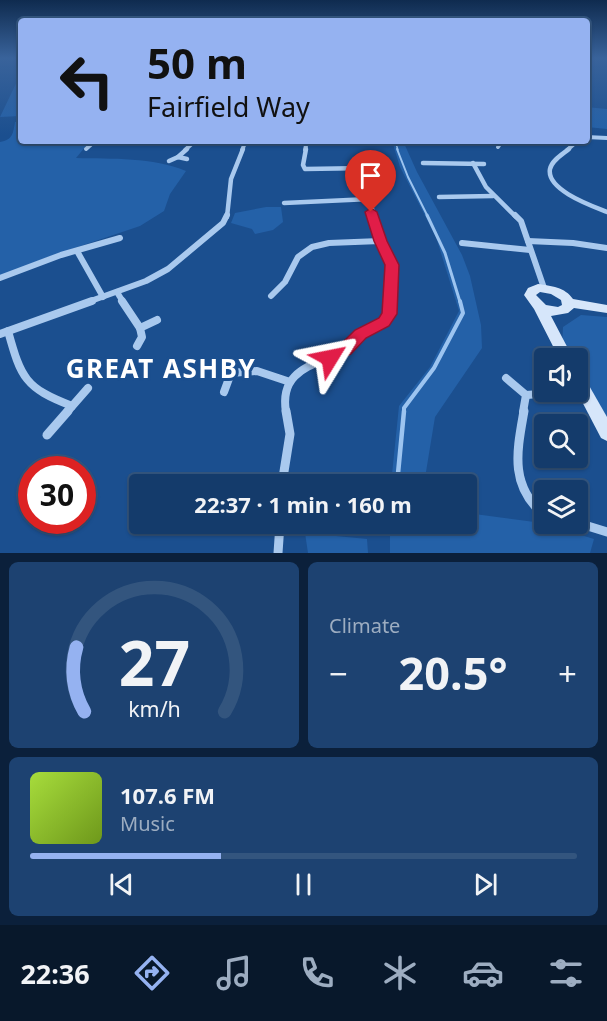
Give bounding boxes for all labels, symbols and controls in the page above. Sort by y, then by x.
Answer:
text: 50 m [147,34,247,91]
icon: left [48,42,126,120]
text: Fairfield Way [147,88,310,125]
pin [345,150,396,212]
icon: arrive [354,159,387,192]
position arrow [298,326,362,390]
map controls [534,348,588,534]
button: sound [534,348,588,402]
district label: GREAT ASHBY [66,350,256,386]
button: search [534,414,588,468]
speed limit sign: 30 [18,456,96,534]
button: layers [534,480,588,534]
text: 22:37 · 1 min · 160 m [194,489,412,519]
text: Climate [329,612,400,639]
text: 27 [118,619,190,704]
text: 20.5° [399,642,507,703]
text: − [329,651,348,696]
text: + [558,651,577,696]
text: km/h [128,694,180,723]
text: 107.6 FM [120,780,215,810]
text: Music [120,810,175,837]
icon: previous [105,868,138,901]
icon: pause [287,868,320,901]
icon: next [469,868,502,901]
icon: directions [131,952,173,994]
icon: music [213,952,255,994]
icon: phone [296,952,338,994]
icon: climate [379,952,421,994]
icon: car [462,952,504,994]
icon: filters [545,952,587,994]
text: 22:36 [20,955,90,992]

